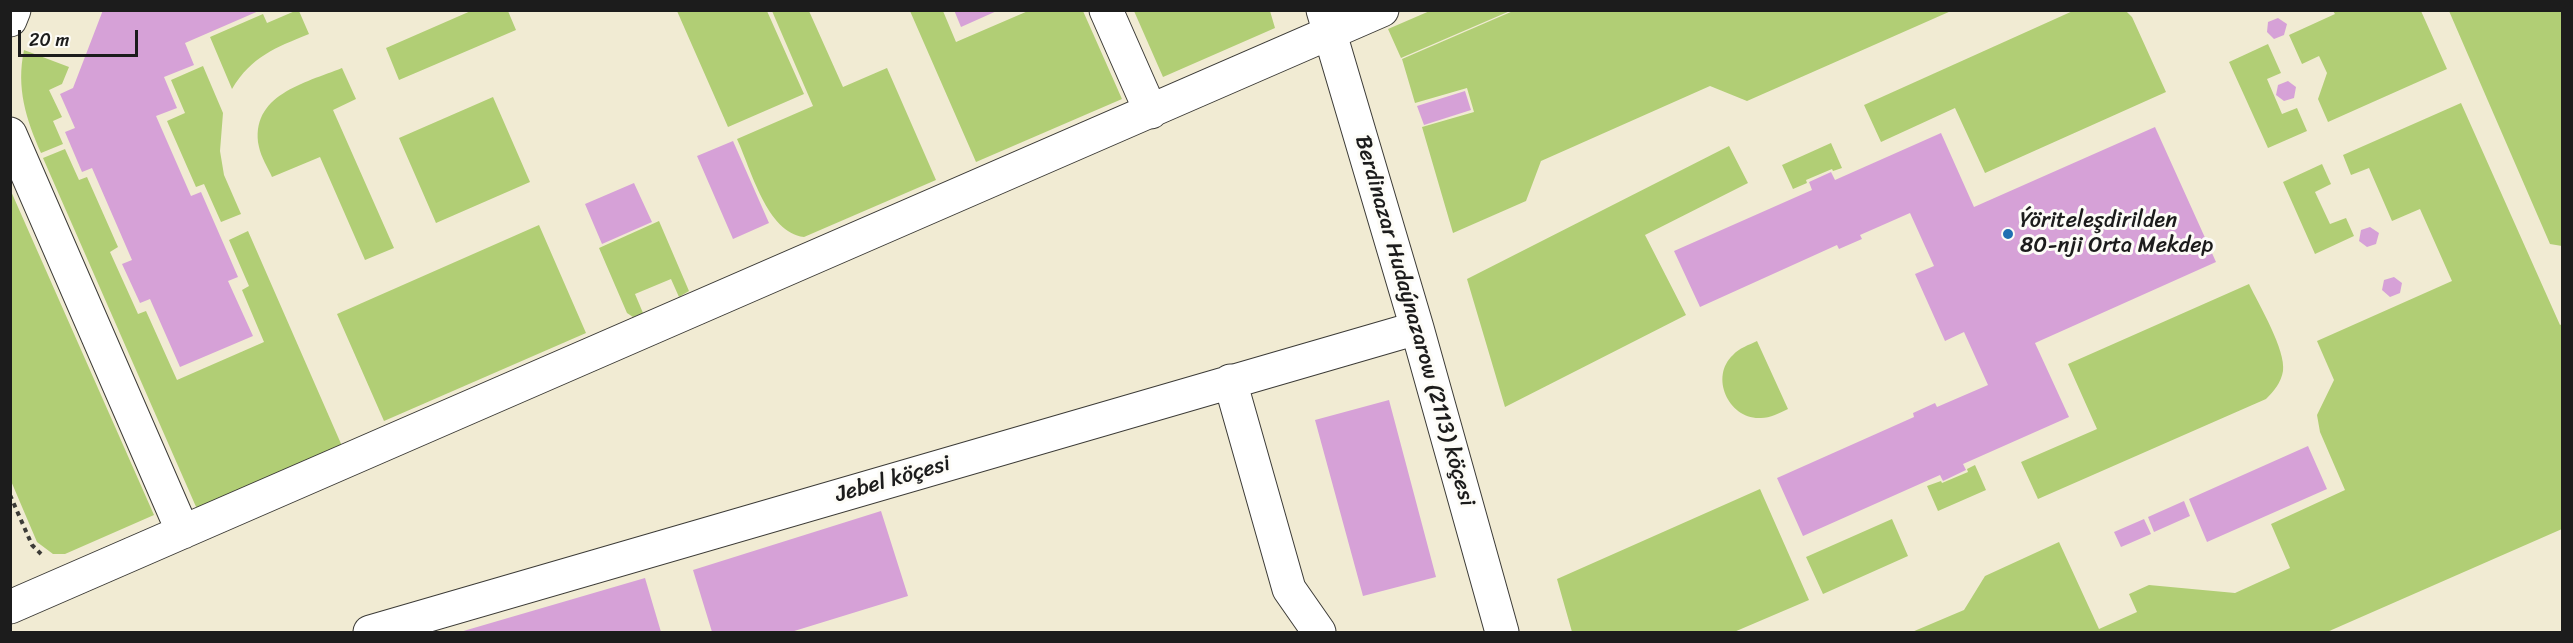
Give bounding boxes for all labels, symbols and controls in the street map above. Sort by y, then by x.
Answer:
scale bar [21,18,141,56]
text: 20 m [29,24,69,56]
street label: Berdinazar Hudaýnazarow (2113) köçesi [1348,133,1480,509]
place label: Ýöriteleşdirilden 80-nji Orta Mekdep [2020,208,2213,260]
marker: Ýöriteleşdirilden 80-nji Orta Mekdep [2001,227,2015,241]
street label: Jebel köçesi [832,451,954,509]

